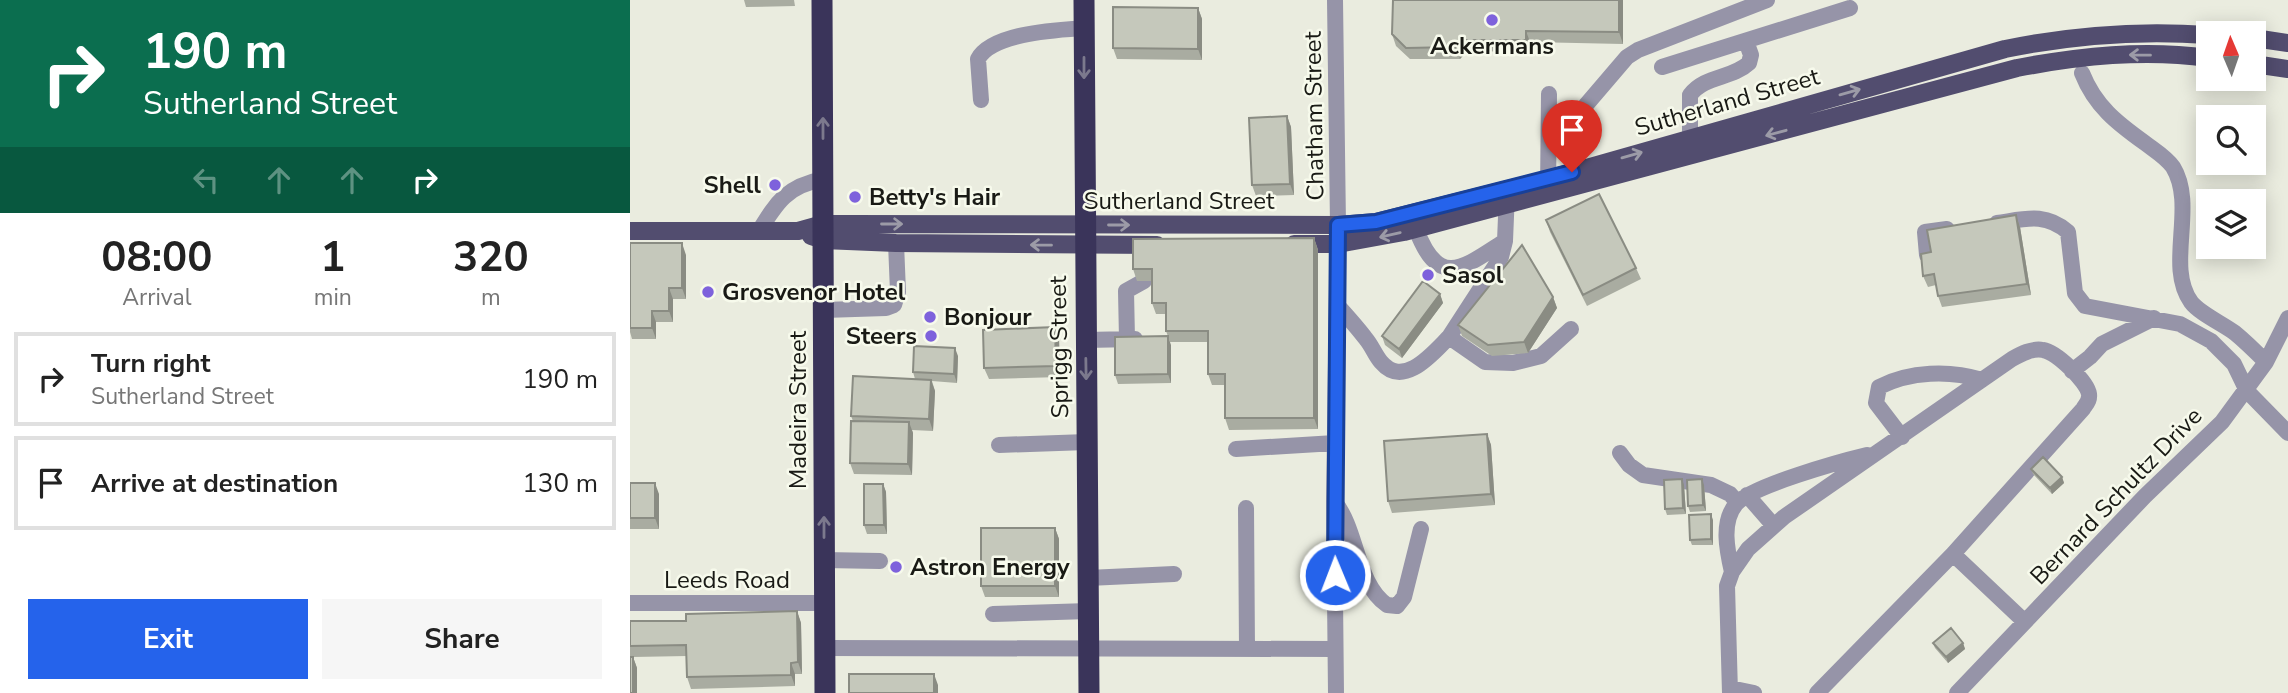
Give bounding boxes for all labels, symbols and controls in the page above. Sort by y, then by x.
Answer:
marker: Ackermans [1484,12,1500,28]
text: 190 m [143,18,287,85]
north arrow [2196,21,2266,91]
map controls [2196,21,2266,259]
icon: right [28,28,119,119]
street label: Chatham Street [1297,30,1331,201]
place label: Ackermans [1430,30,1554,62]
one-way arrow [2129,48,2152,62]
one-way arrow [1077,56,1091,79]
street label: Sutherland Street [1631,60,1824,144]
text: Sutherland Street [143,82,397,125]
one-way arrow [1839,85,1861,98]
pin [1542,100,1602,172]
button: search [2196,105,2266,175]
icon: arrive [1553,111,1591,149]
one-way arrow [816,117,830,140]
one-way arrow [1765,127,1788,140]
one-way arrow [1620,147,1642,160]
icon: left [187,161,225,199]
icon: ahead [260,161,298,199]
icon: ahead [333,161,371,199]
icon: right [406,161,444,199]
place label: Shell [703,169,761,201]
marker: Shell [767,177,783,193]
place label: Betty's Hair [869,181,1001,213]
street label: Sutherland Street [1084,185,1275,217]
marker: Betty's Hair [847,189,863,205]
button: layers [2196,189,2266,259]
one-way arrow [880,217,903,231]
one-way arrow [1107,218,1130,232]
text: 08:00 [101,229,212,286]
text: 1 [320,229,345,286]
text: 320 [453,229,529,286]
one-way arrow [1379,229,1402,243]
one-way arrow [1030,239,1053,252]
place label: Sasol [1442,259,1504,291]
marker: Sasol [1420,267,1436,283]
street label: Sprigg Street [1042,275,1076,419]
place label: Grosvenor Hotel [722,276,906,308]
text: Arrival [122,282,191,313]
text: min [314,282,352,313]
text: m [481,282,501,313]
marker: Grosvenor Hotel [700,284,716,300]
place label: Bonjour [944,301,1032,333]
marker: Bonjour [922,309,938,325]
place label: Steers [846,320,917,352]
marker: Steers [923,328,939,344]
street label: Madeira Street [782,330,814,489]
text: Turn right [91,346,210,381]
one-way arrow [1079,357,1092,380]
icon: right [32,360,70,398]
text: 190 m [522,362,598,397]
text: Sutherland Street [91,381,274,412]
street label: Bernard Schultz Drive [2023,400,2209,592]
icon: arrive [32,464,70,502]
text: Arrive at destination [91,466,338,501]
text: 130 m [522,466,598,501]
one-way arrow [817,516,831,539]
position arrow [1298,538,1372,612]
place label: Astron Energy [910,551,1070,583]
marker: Astron Energy [888,559,904,575]
street label: Leeds Road [664,564,790,596]
button: Exit [28,599,308,679]
button: Share [322,599,602,679]

